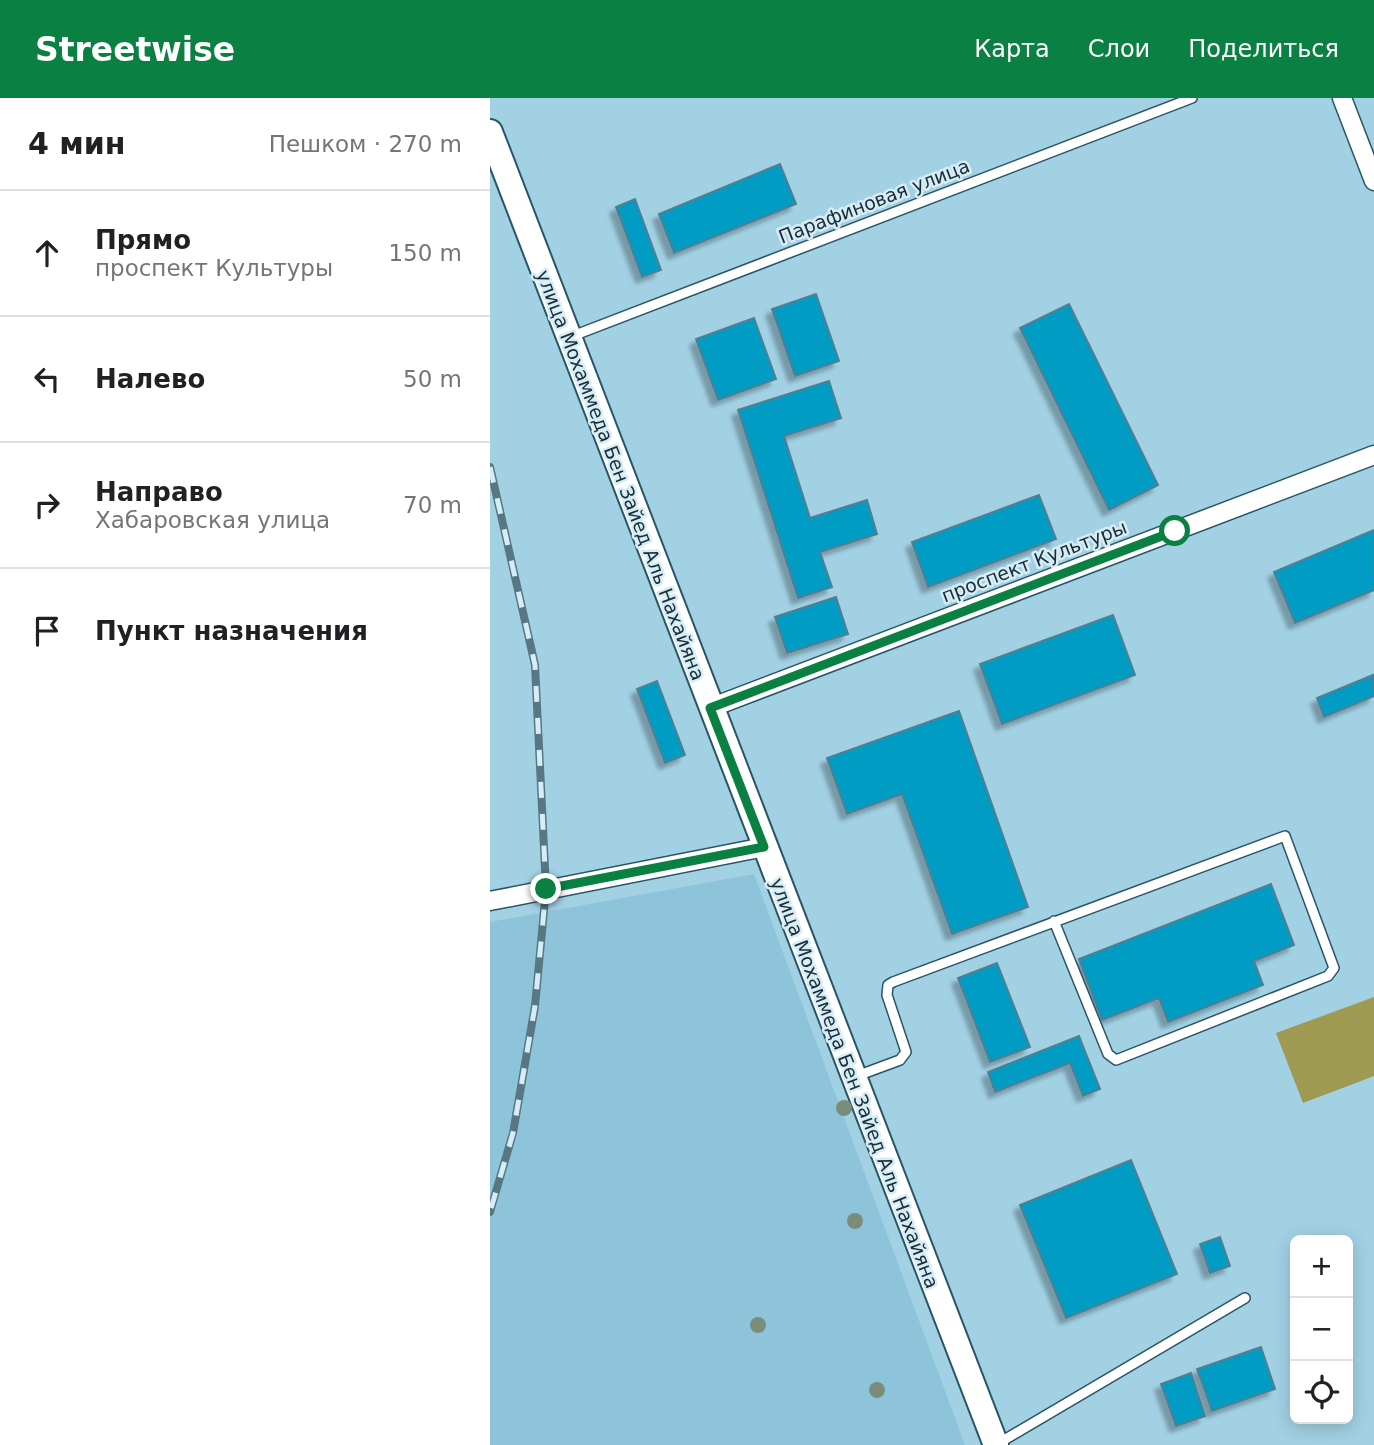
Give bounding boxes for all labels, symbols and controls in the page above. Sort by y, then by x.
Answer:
text: Streetwise [35,30,235,69]
text: Карта [974,35,1050,63]
text: Слои [1088,35,1150,63]
text: Поделиться [1188,35,1339,63]
text: 4 мин [28,126,126,161]
text: Пешком · 270 m [269,131,462,157]
street label: Парафиновая улица [775,154,973,248]
text: Прямо [95,225,191,255]
icon: ahead [28,234,66,272]
text: 150 m [388,240,462,266]
text: проспект Культуры [95,255,333,281]
street label: улица Мохаммеда Бен Зайед Аль Нахайяна [532,267,710,683]
icon: left [28,360,66,398]
text: Налево [95,364,205,394]
text: 50 m [403,366,462,392]
text: Направо [95,477,223,507]
icon: right [28,486,66,524]
text: 70 m [403,492,462,518]
text: Хабаровская улица [95,507,330,533]
street label: проспект Культуры [938,515,1130,607]
route start [1159,515,1190,546]
icon: arrive [28,612,66,650]
text: Пункт назначения [95,616,368,646]
route end [530,873,561,904]
street label: улица Мохаммеда Бен Зайед Аль Нахайяна [766,875,944,1291]
map controls [1290,1235,1353,1424]
button: + [1290,1235,1353,1298]
button: − [1290,1298,1353,1361]
button: locate [1290,1361,1353,1424]

